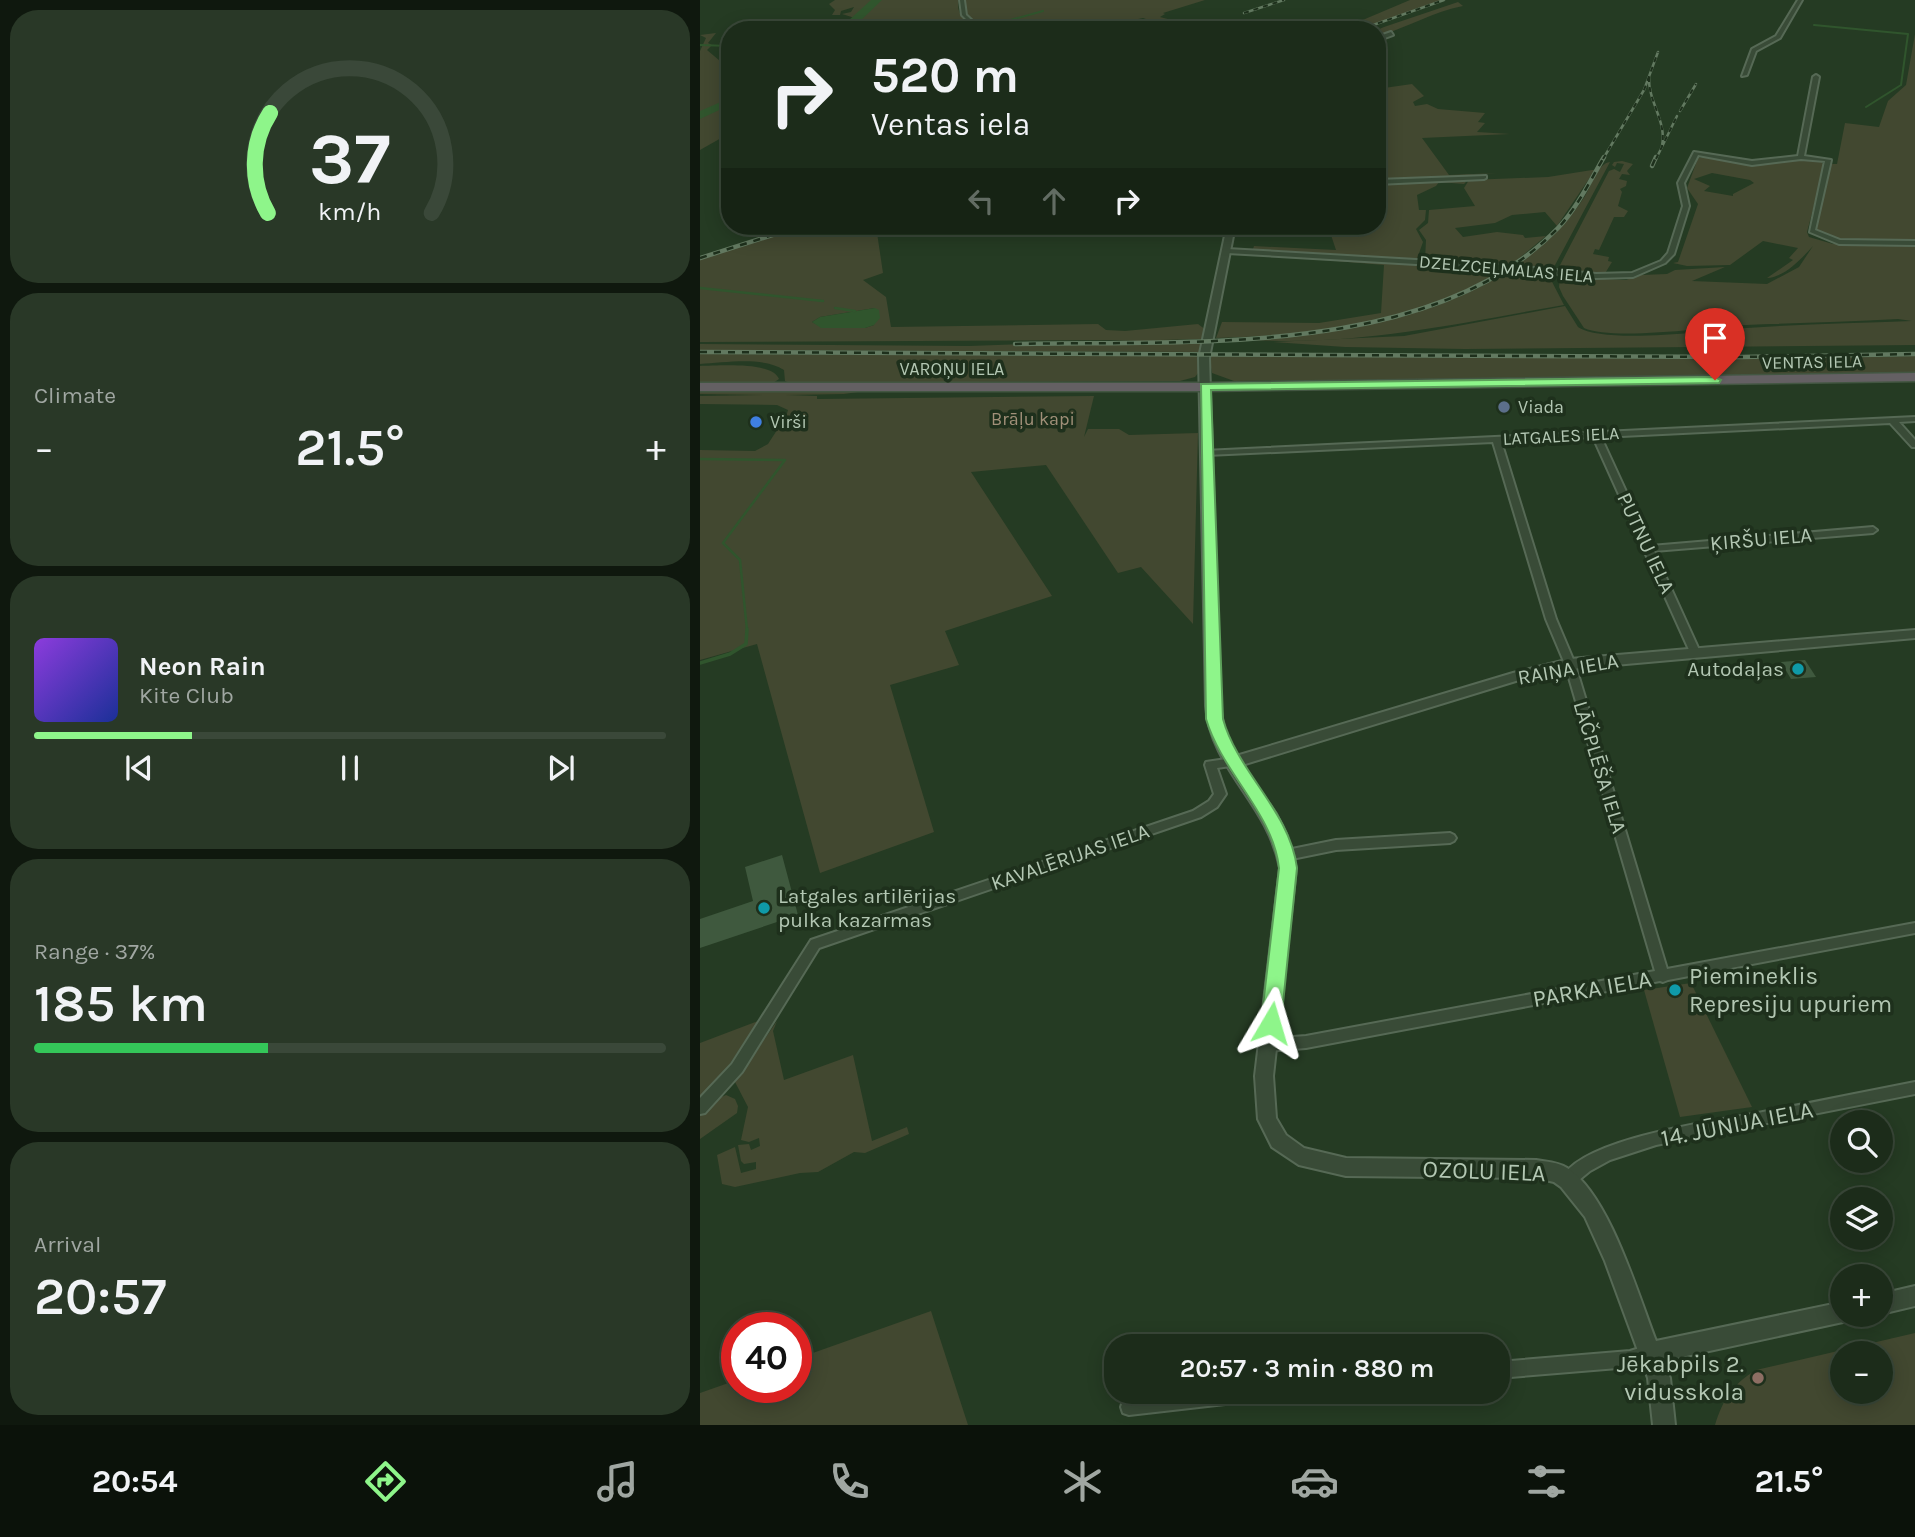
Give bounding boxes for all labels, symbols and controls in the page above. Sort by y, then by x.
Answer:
text: 520 m [871,47,1019,104]
icon: right [756,49,847,140]
text: Ventas iela [871,106,1030,143]
text: 37 [309,116,391,201]
icon: left [962,182,1000,220]
icon: ahead [1035,182,1073,220]
icon: right [1108,182,1146,220]
text: km/h [318,196,382,225]
street label: DZELZCEĻMALAS IELA [1418,250,1594,288]
pin [1685,308,1745,380]
icon: arrive [1696,319,1734,357]
street label: VENTAS IELA [1762,350,1862,374]
street label: VAROŅU IELA [900,358,1004,380]
text: Climate [34,382,116,409]
place label: Viada [1518,396,1564,418]
marker: Viada [1496,399,1512,415]
park label: Brāļu kapi [991,408,1075,430]
place label: Virši [770,411,807,433]
marker: Virši [748,414,764,430]
text: 21.5° [295,417,405,478]
street label: LATGALES IELA [1502,422,1620,450]
text: − [34,426,54,471]
text: + [646,426,666,471]
street label: PUTNU IELA [1612,489,1680,597]
street label: ĶIRŠU IELA [1709,523,1813,555]
street label: RAIŅA IELA [1516,648,1620,690]
text: Neon Rain [139,651,266,682]
place label: Autodaļas [1687,657,1784,681]
marker: Autodaļas [1790,661,1806,677]
text: Kite Club [139,682,234,709]
street label: LĀČPLĒŠA IELA [1568,698,1632,836]
icon: previous [120,749,158,787]
icon: pause [331,749,369,787]
icon: next [542,749,580,787]
street label: KAVALĒRIJAS IELA [988,819,1152,895]
place label: Latgales artilērijas pulka kazarmas [778,884,956,932]
marker: Latgales artilērijas pulka kazarmas [756,900,772,916]
text: Range · 37% [34,938,156,965]
place label: Piemineklis Represiju upuriem [1689,962,1892,1018]
street label: PARKA IELA [1530,965,1654,1013]
text: 185 km [34,973,208,1034]
marker: Piemineklis Represiju upuriem [1667,982,1683,998]
position arrow [1234,986,1308,1060]
street label: 14. JŪNIJA IELA [1659,1096,1816,1152]
map controls [1830,1110,1893,1404]
button: search [1830,1110,1893,1173]
street label: OZOLU IELA [1422,1155,1546,1187]
button: layers [1830,1187,1893,1250]
text: Arrival [34,1231,101,1258]
button: + [1830,1264,1893,1327]
text: 20:57 [34,1266,166,1327]
speed limit sign: 40 [721,1312,812,1403]
button: − [1830,1341,1893,1404]
place label: Jēkabpils 2. vidusskola [1617,1350,1744,1406]
text: 20:57 · 3 min · 880 m [1180,1353,1434,1384]
marker: Jēkabpils 2. vidusskola [1750,1370,1766,1386]
icon: directions [361,1457,410,1506]
icon: music [593,1457,642,1506]
icon: phone [825,1457,874,1506]
icon: climate [1058,1457,1107,1506]
icon: car [1290,1457,1339,1506]
icon: filters [1522,1457,1571,1506]
text: 20:54 [92,1463,178,1500]
text: 21.5° [1755,1463,1823,1500]

